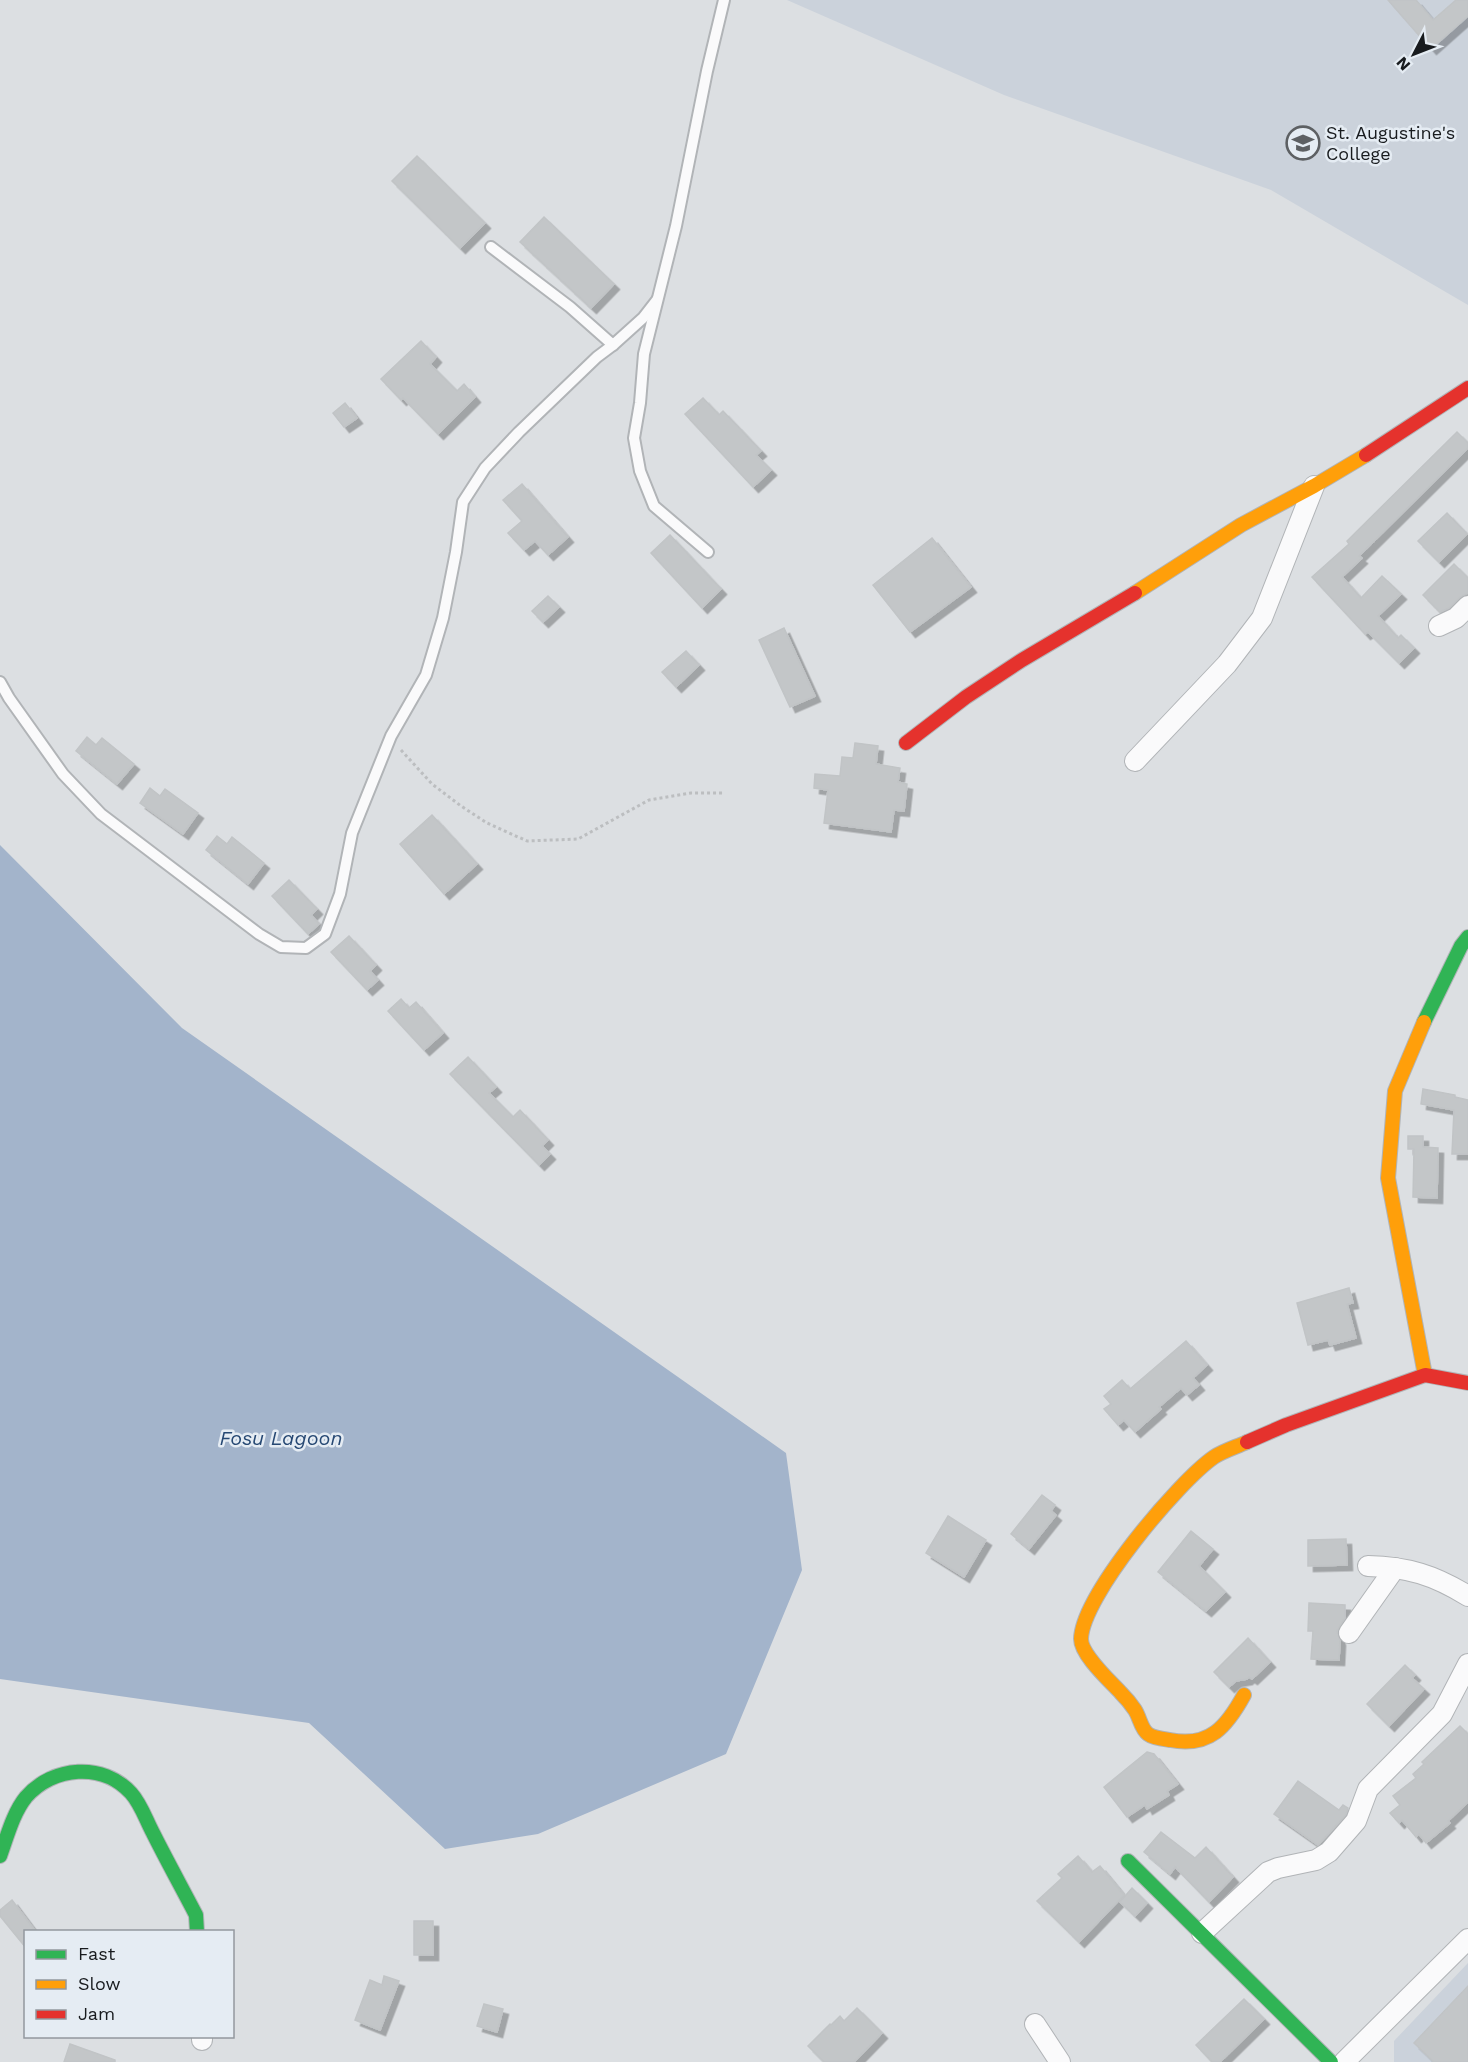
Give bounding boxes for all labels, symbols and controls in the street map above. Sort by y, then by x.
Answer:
north arrow [1384,24,1444,84]
text: N [1392,53,1414,74]
place label: St. Augustine's College [1326,122,1455,164]
school or university icon: St. Augustine's College [1285,125,1321,161]
water label: Fosu Lagoon [219,1426,343,1450]
legend [24,1930,234,2038]
text: Fast [78,1943,116,1964]
text: Slow [78,1973,121,1994]
text: Jam [78,2003,115,2024]

